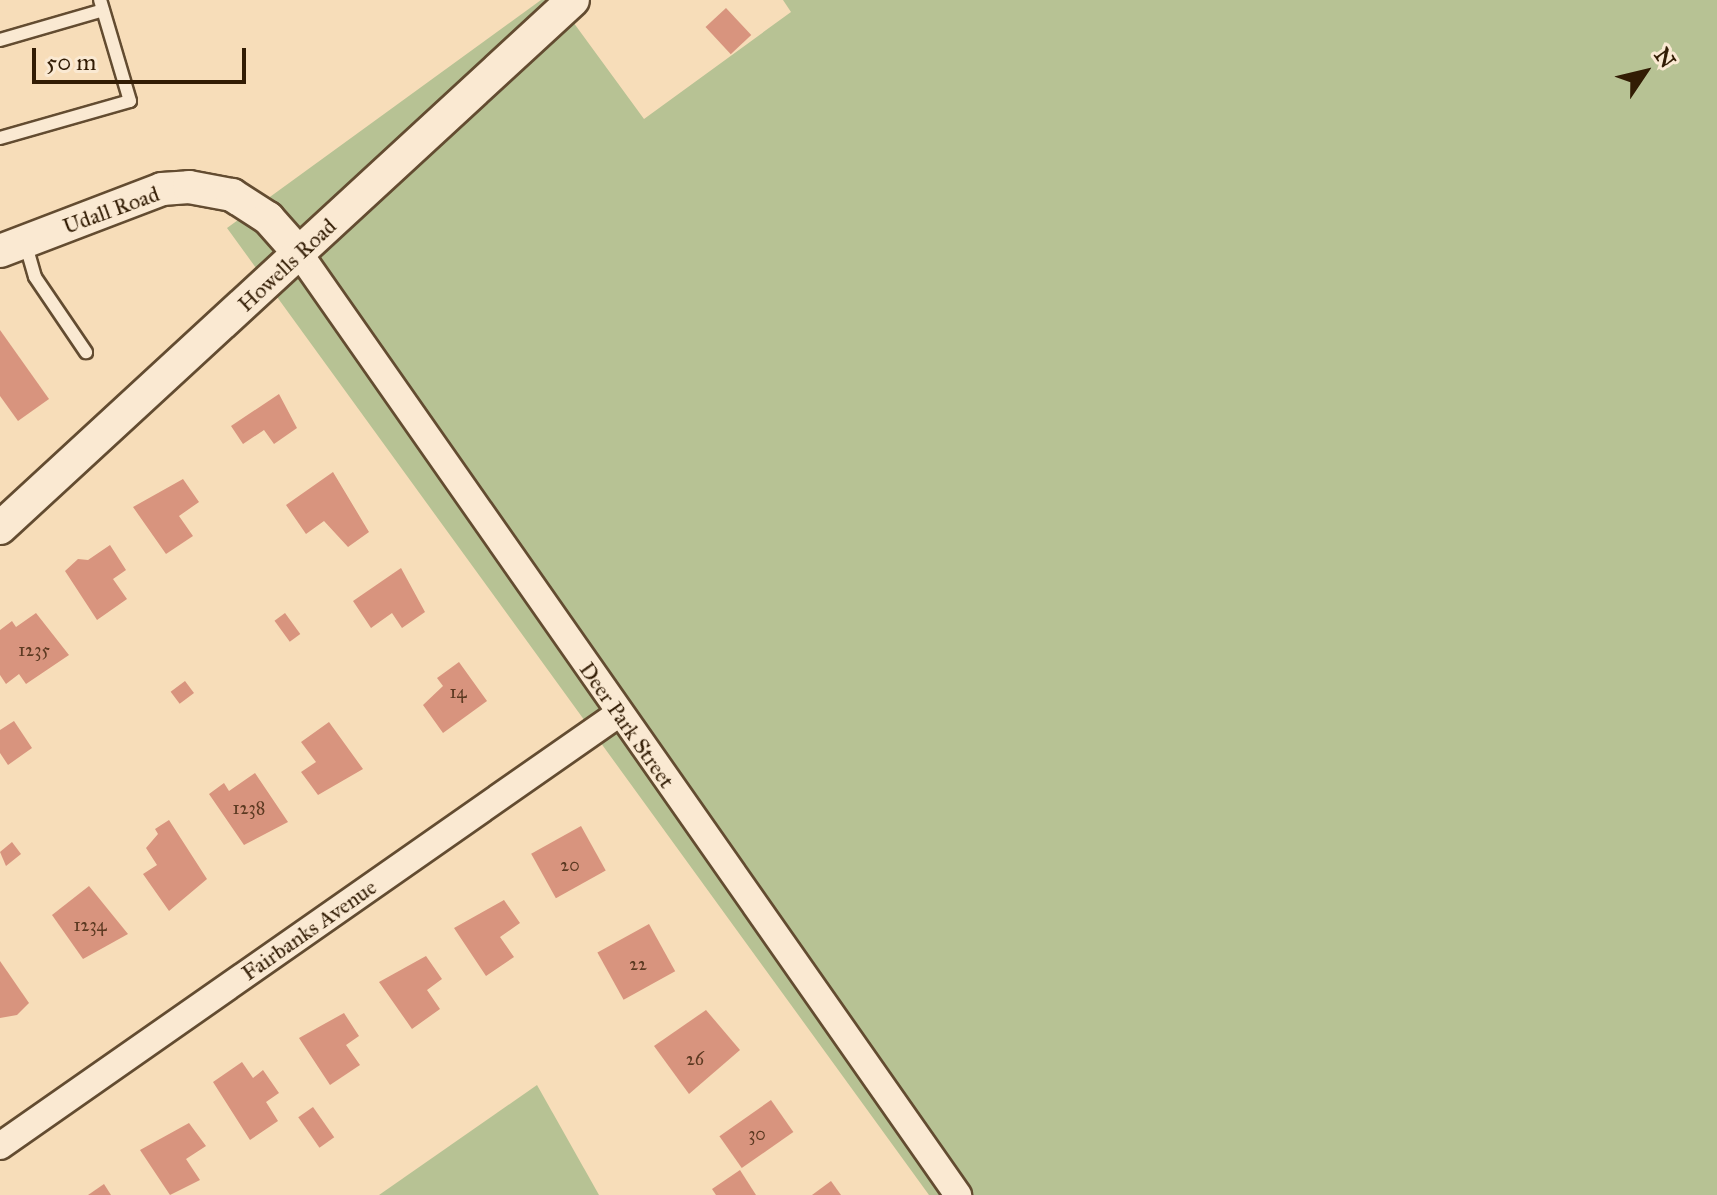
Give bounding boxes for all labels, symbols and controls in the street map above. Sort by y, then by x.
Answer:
scale bar [36,32,250,82]
north arrow [1605,32,1685,112]
text: N [1649,43,1681,73]
text: 50 m [46,47,96,77]
street label: Udall Road [59,180,163,240]
street label: Howells Road [232,213,342,317]
house number: 1235 [18,639,50,661]
street label: Deer Park Street [574,657,680,793]
house number: 14 [449,681,467,703]
house number: 1238 [233,797,265,819]
house number: 20 [560,854,580,876]
street label: Fairbanks Avenue [237,874,381,986]
house number: 1234 [73,914,107,936]
house number: 22 [629,953,647,975]
house number: 26 [686,1048,704,1070]
house number: 30 [748,1123,766,1145]

